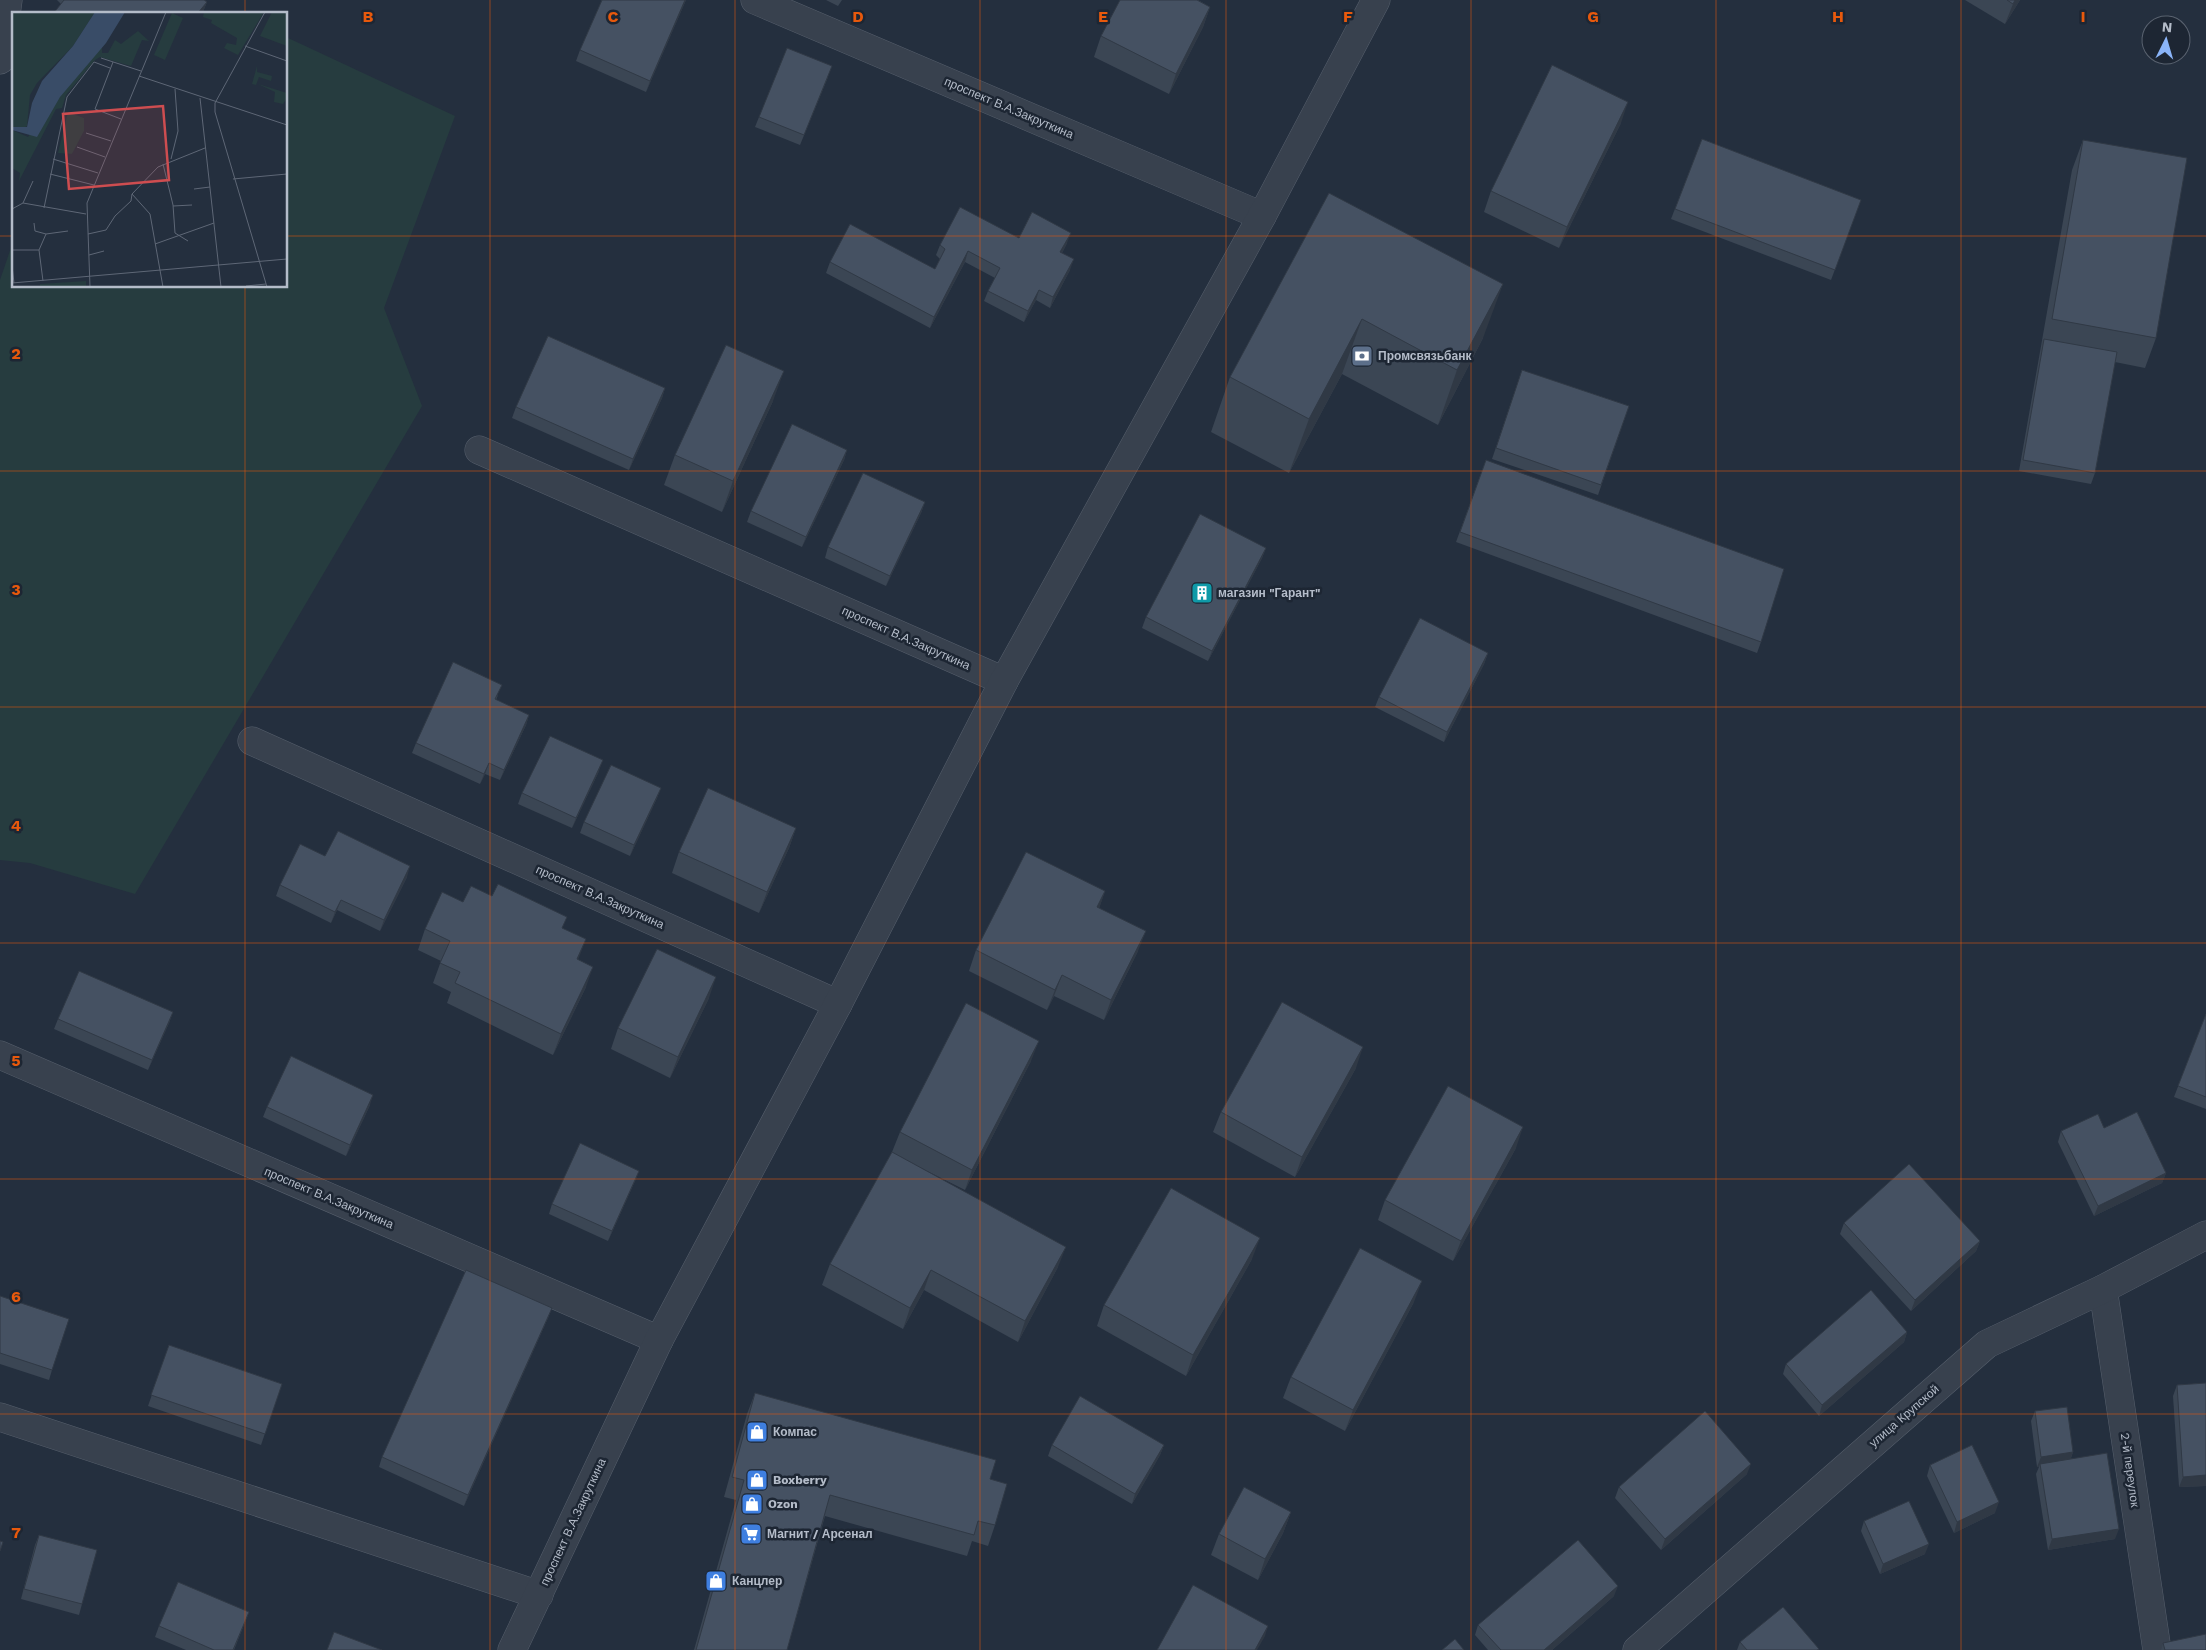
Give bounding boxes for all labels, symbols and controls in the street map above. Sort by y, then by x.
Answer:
text: B [363,7,374,26]
text: C [608,7,619,26]
text: D [852,7,864,26]
text: E [1098,7,1108,26]
text: F [1343,7,1353,26]
text: G [1587,7,1599,26]
text: H [1832,7,1844,26]
text: I [2080,7,2086,26]
inset map [12,12,288,288]
north arrow [2141,15,2191,65]
text: N [2161,19,2173,35]
street label: проспект В.А.Закруткина [942,74,1076,142]
text: 2 [11,344,21,363]
bank icon: Промсвязьбанк [1350,344,1374,368]
place label: Промсвязьбанк [1378,349,1472,363]
text: 3 [11,580,21,599]
building icon: магазин "Гарант" [1190,581,1214,605]
place label: магазин "Гарант" [1218,586,1320,600]
street label: проспект В.А.Закруткина [840,603,973,673]
text: 4 [11,816,21,835]
street label: проспект В.А.Закруткина [534,862,667,932]
text: 5 [11,1051,21,1070]
street label: проспект В.А.Закруткина [262,1164,396,1232]
text: 6 [11,1287,21,1306]
street label: улица Крупской [1866,1382,1942,1450]
shop icon: Компас [745,1420,769,1444]
place label: Компас [773,1425,817,1439]
street label: 2-й переулок [2118,1432,2142,1509]
street label: проспект В.А.Закруткина [537,1456,609,1588]
shop icon: Boxberry [745,1468,769,1492]
place label: Boxberry [773,1473,827,1487]
shop icon: Ozon [740,1492,764,1516]
place label: Ozon [768,1497,798,1511]
supermarket icon: Магнит / Арсенал [739,1522,763,1546]
text: 7 [11,1523,21,1542]
place label: Магнит / Арсенал [767,1527,873,1541]
shop icon: Канцлер [704,1569,728,1593]
place label: Канцлер [732,1574,782,1588]

